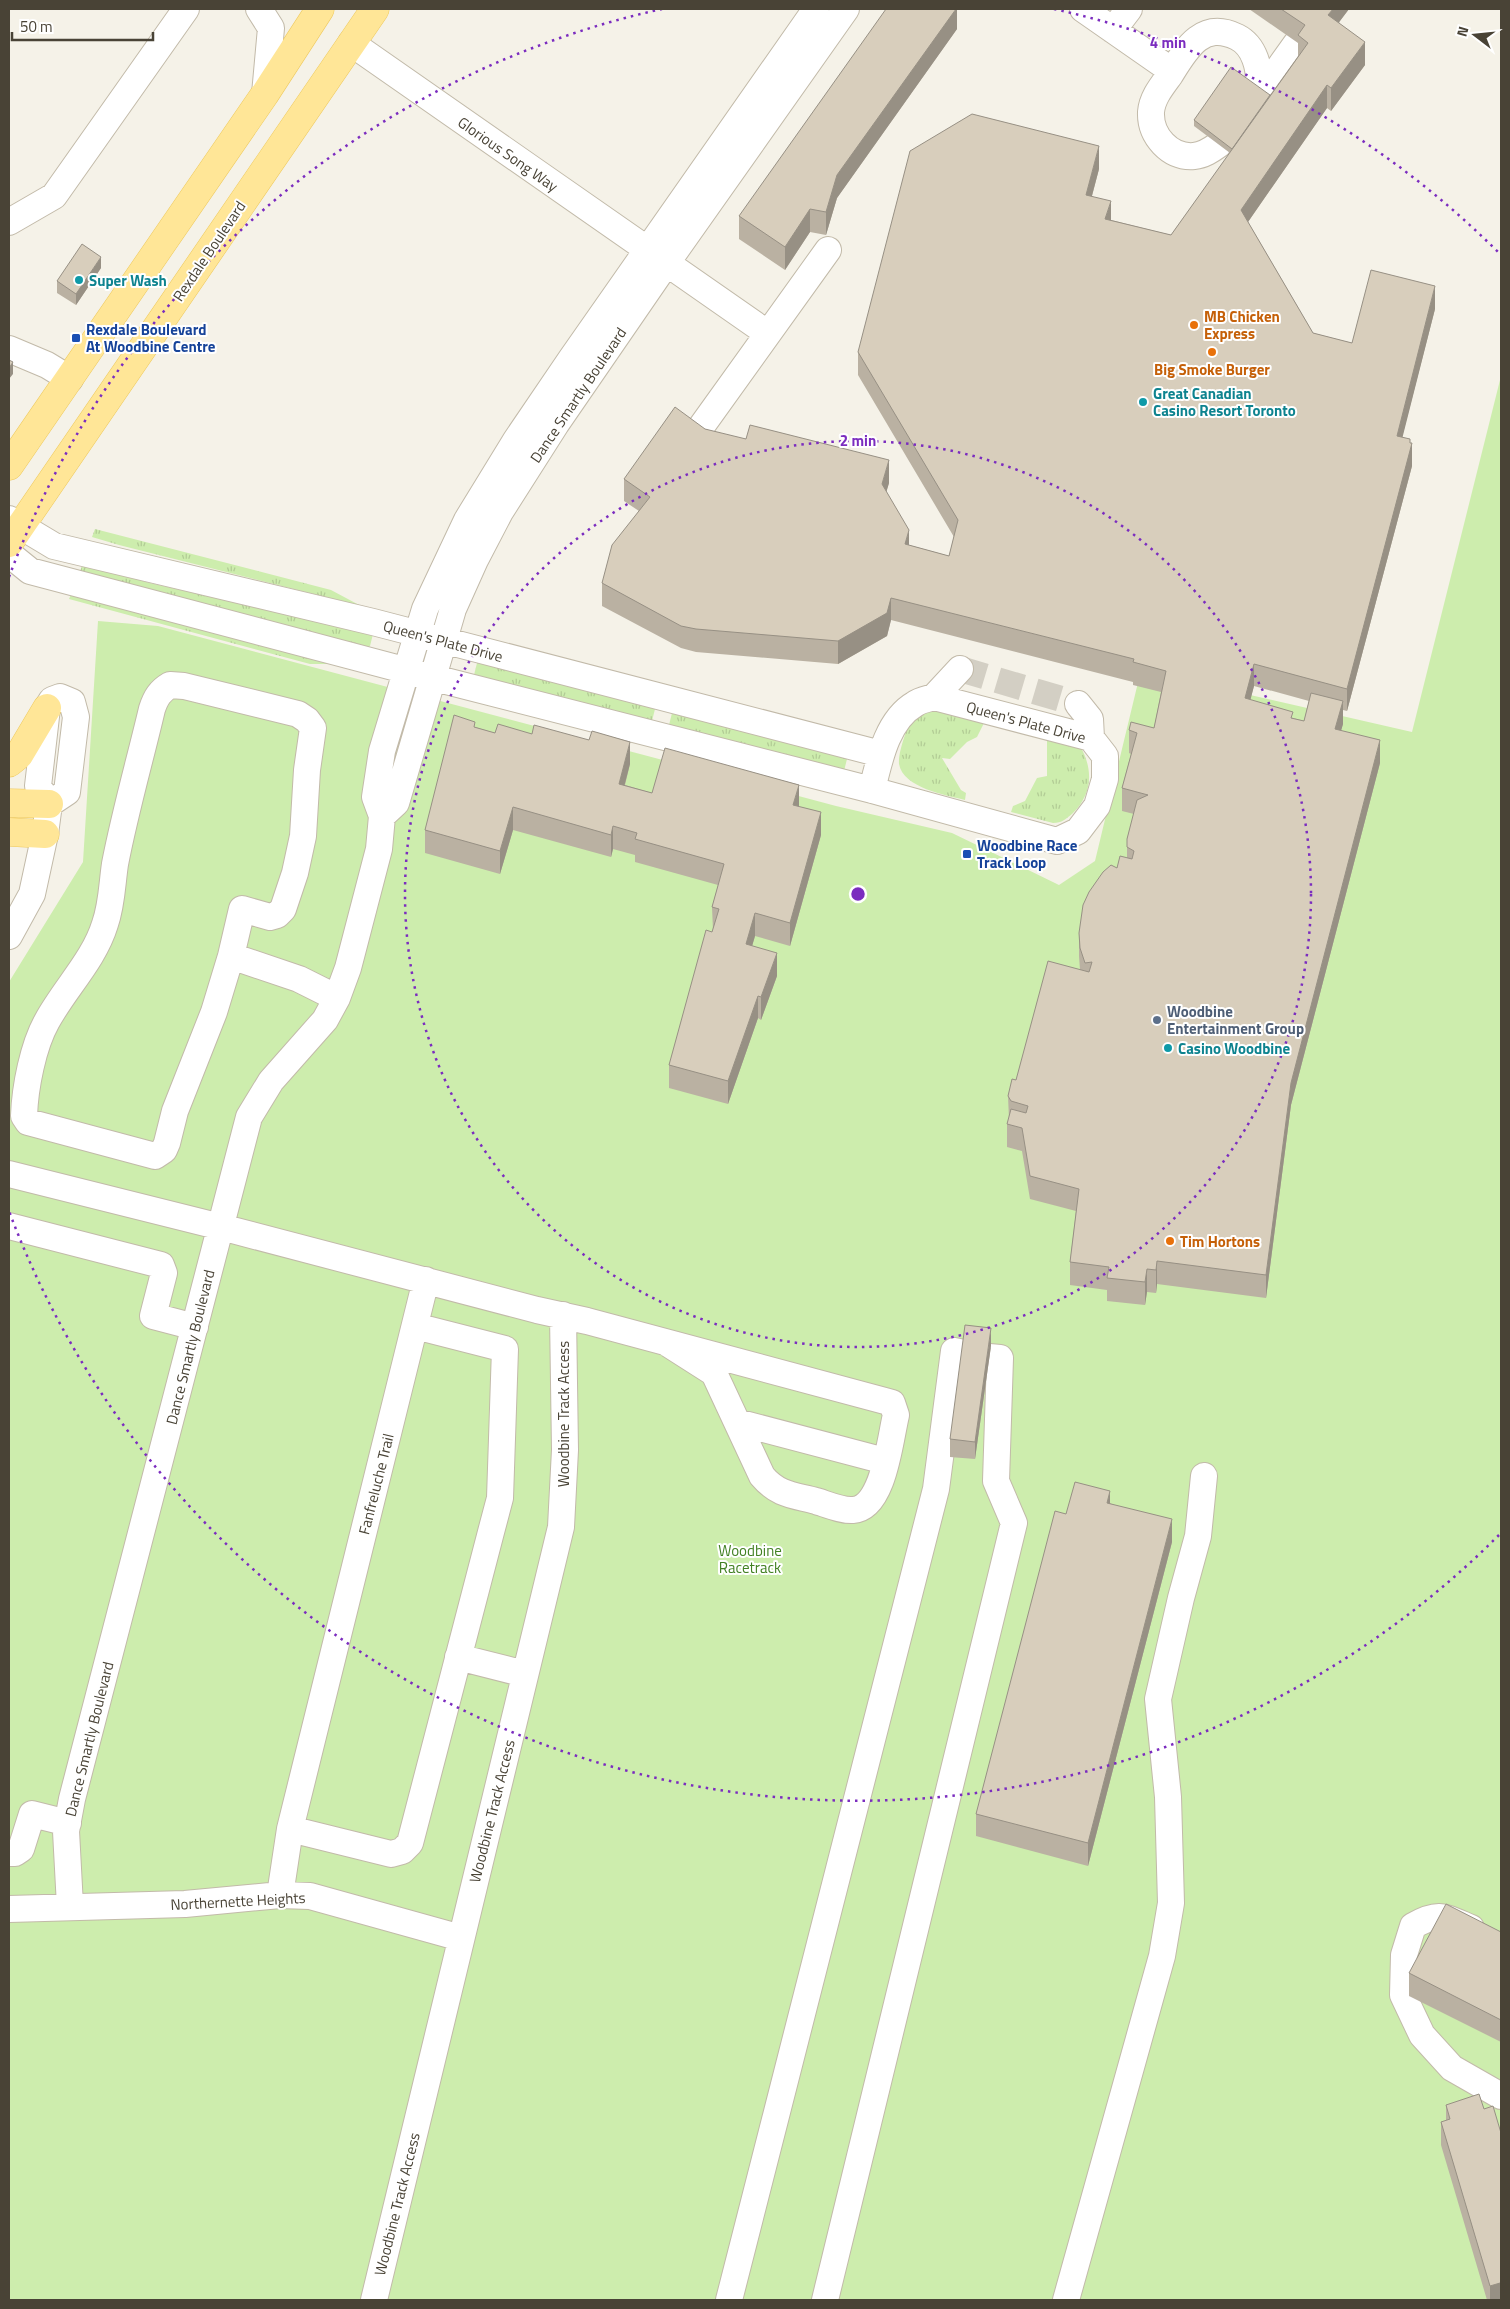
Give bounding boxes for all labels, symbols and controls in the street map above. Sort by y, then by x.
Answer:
scale bar [12,10,154,42]
north arrow [1450,10,1500,60]
text: 50 m [20,15,53,38]
text: N [1451,24,1473,39]
text: 4 min [1150,31,1186,54]
street label: Glorious Song Way [453,111,563,197]
street label: Rexdale Boulevard [167,196,251,306]
place label: Super Wash [89,269,167,292]
marker: Super Wash [73,274,85,286]
place label: MB Chicken Express [1204,305,1280,345]
place label: Rexdale Boulevard At Woodbine Centre [86,318,216,358]
marker: MB Chicken Express [1188,319,1200,331]
street label: Dance Smartly Boulevard [524,323,632,467]
marker: Rexdale Boulevard At Woodbine Centre [70,332,82,344]
marker: Big Smoke Burger [1206,346,1218,358]
place label: Big Smoke Burger [1154,358,1270,381]
place label: Great Canadian Casino Resort Toronto [1153,382,1296,422]
marker: Great Canadian Casino Resort Toronto [1137,396,1149,408]
text: 2 min [840,429,876,452]
street label: Queen's Plate Drive [381,614,505,668]
street label: Queen's Plate Drive [964,695,1088,749]
place label: Woodbine Race Track Loop [977,834,1078,874]
marker: Woodbine Race Track Loop [961,848,973,860]
centre of rings [849,885,867,903]
place label: Woodbine Entertainment Group [1167,1000,1304,1040]
marker: Woodbine Entertainment Group [1151,1014,1163,1026]
place label: Casino Woodbine [1178,1037,1291,1060]
marker: Casino Woodbine [1162,1042,1174,1054]
place label: Tim Hortons [1180,1230,1260,1253]
marker: Tim Hortons [1164,1235,1176,1247]
street label: Dance Smartly Boulevard [160,1267,220,1427]
street label: Woodbine Track Access [552,1341,575,1487]
street label: Fanfreluche Trail [352,1431,400,1537]
park label: Woodbine Racetrack [718,1539,782,1579]
street label: Dance Smartly Boulevard [59,1659,119,1819]
street label: Woodbine Track Access [463,1737,521,1885]
street label: Northernette Heights [170,1886,306,1916]
street label: Woodbine Track Access [368,2130,426,2278]

